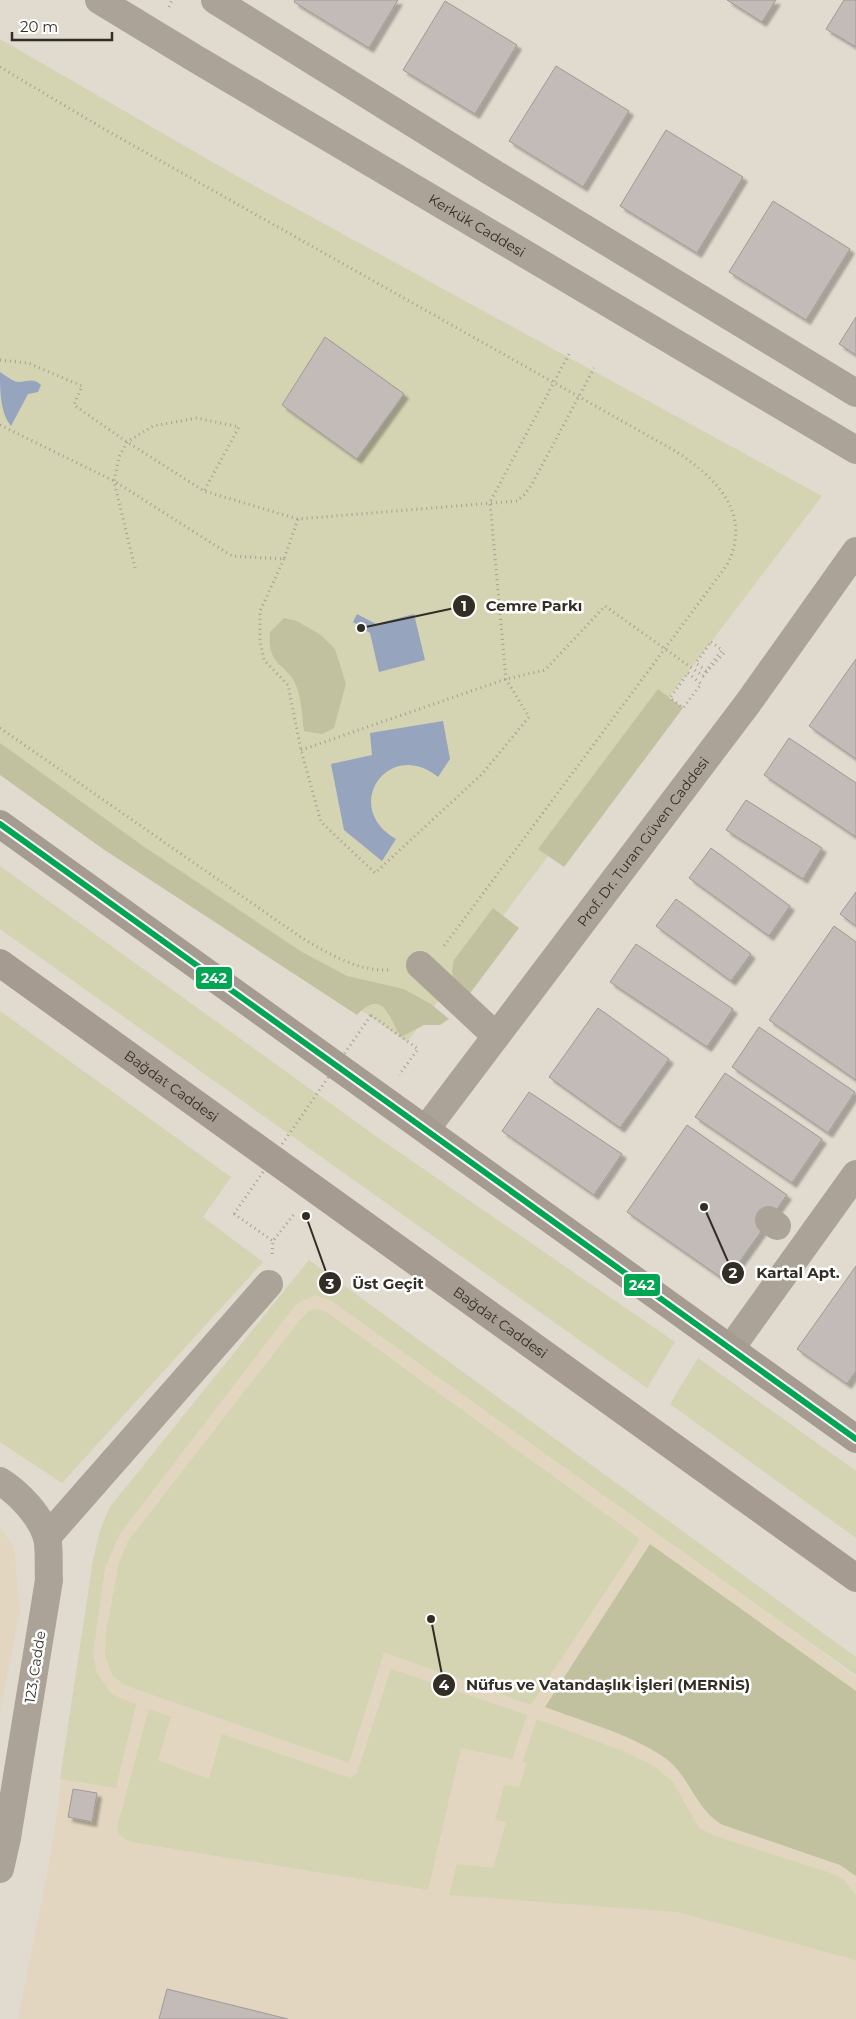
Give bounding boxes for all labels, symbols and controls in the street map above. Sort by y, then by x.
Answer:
scale bar [12,10,112,42]
text: 20 m [20,17,58,36]
street label: Kerkük Caddesi [425,190,529,261]
callout: Cemre Parkı [451,591,593,621]
text: 1 [461,596,467,615]
text: Cemre Parkı [486,596,582,615]
street label: Prof. Dr. Turan Güven Caddesi [573,753,713,930]
line badge: 242 [195,966,233,990]
text: 242 [201,969,227,987]
street label: Bağdat Caddesi [121,1046,222,1126]
callout: Kartal Apt. [721,1258,849,1288]
text: 2 [729,1263,738,1282]
text: Kartal Apt. [756,1263,840,1282]
callout: Üst Geçit [317,1268,434,1298]
line badge: 242 [623,1273,661,1297]
text: 3 [325,1274,335,1293]
text: Üst Geçit [352,1274,424,1293]
text: 242 [629,1276,655,1294]
street label: Bağdat Caddesi [450,1283,551,1362]
street label: 123. Cadde [20,1630,50,1704]
callout: Nüfus ve Vatandaşlık İşleri (MERNİS) [431,1670,761,1700]
text: 4 [439,1675,450,1694]
text: Nüfus ve Vatandaşlık İşleri (MERNİS) [466,1675,750,1694]

